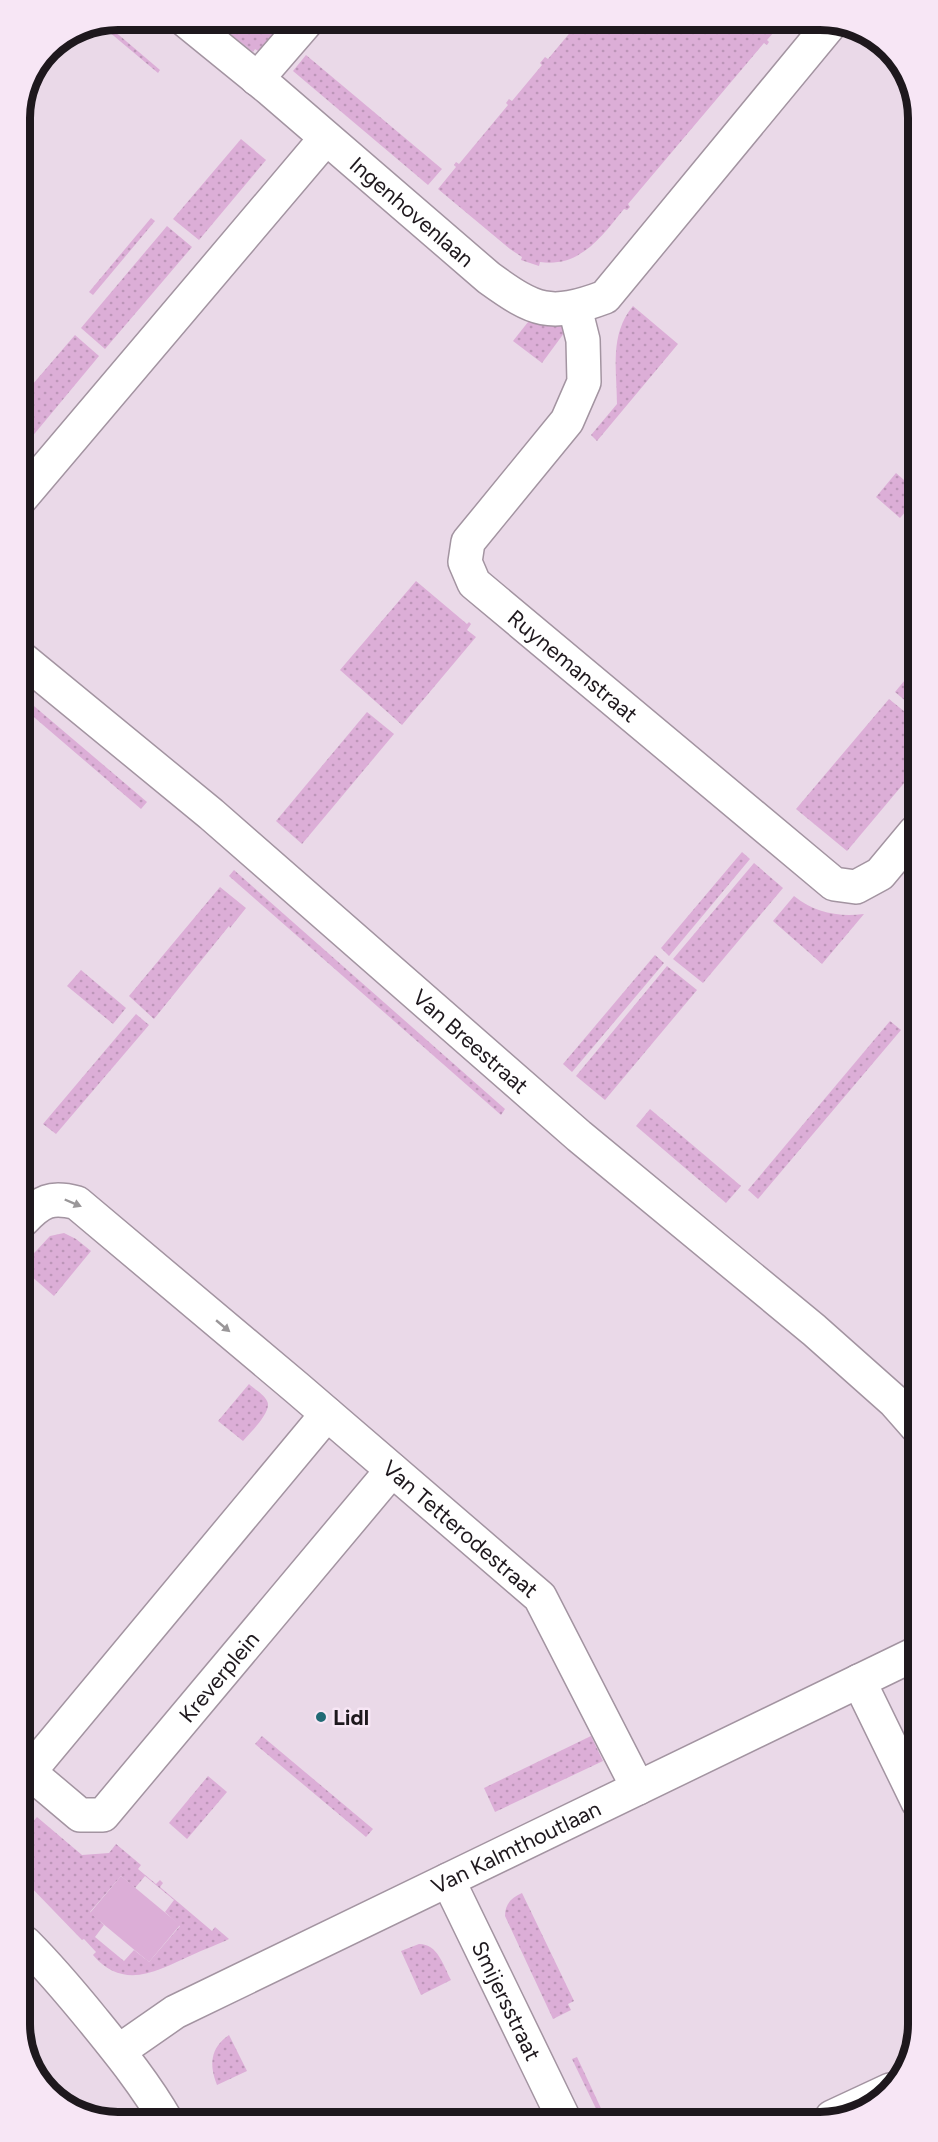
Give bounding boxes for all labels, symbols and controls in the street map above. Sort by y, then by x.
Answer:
street label: Ingenhovenlaan [344,151,480,272]
street label: Ruynemanstraat [503,604,643,728]
street label: Van Breestraat [407,983,534,1099]
one-way arrow [64,1198,82,1208]
one-way arrow [215,1319,230,1332]
street label: Van Tetterodestraat [377,1454,544,1603]
street label: Kreverplein [173,1626,265,1728]
place label: Lidl [333,1704,369,1731]
marker: Lidl [314,1710,328,1724]
street label: Van Kalmthoutlaan [427,1795,605,1899]
street label: Smijersstraat [466,1936,547,2065]

